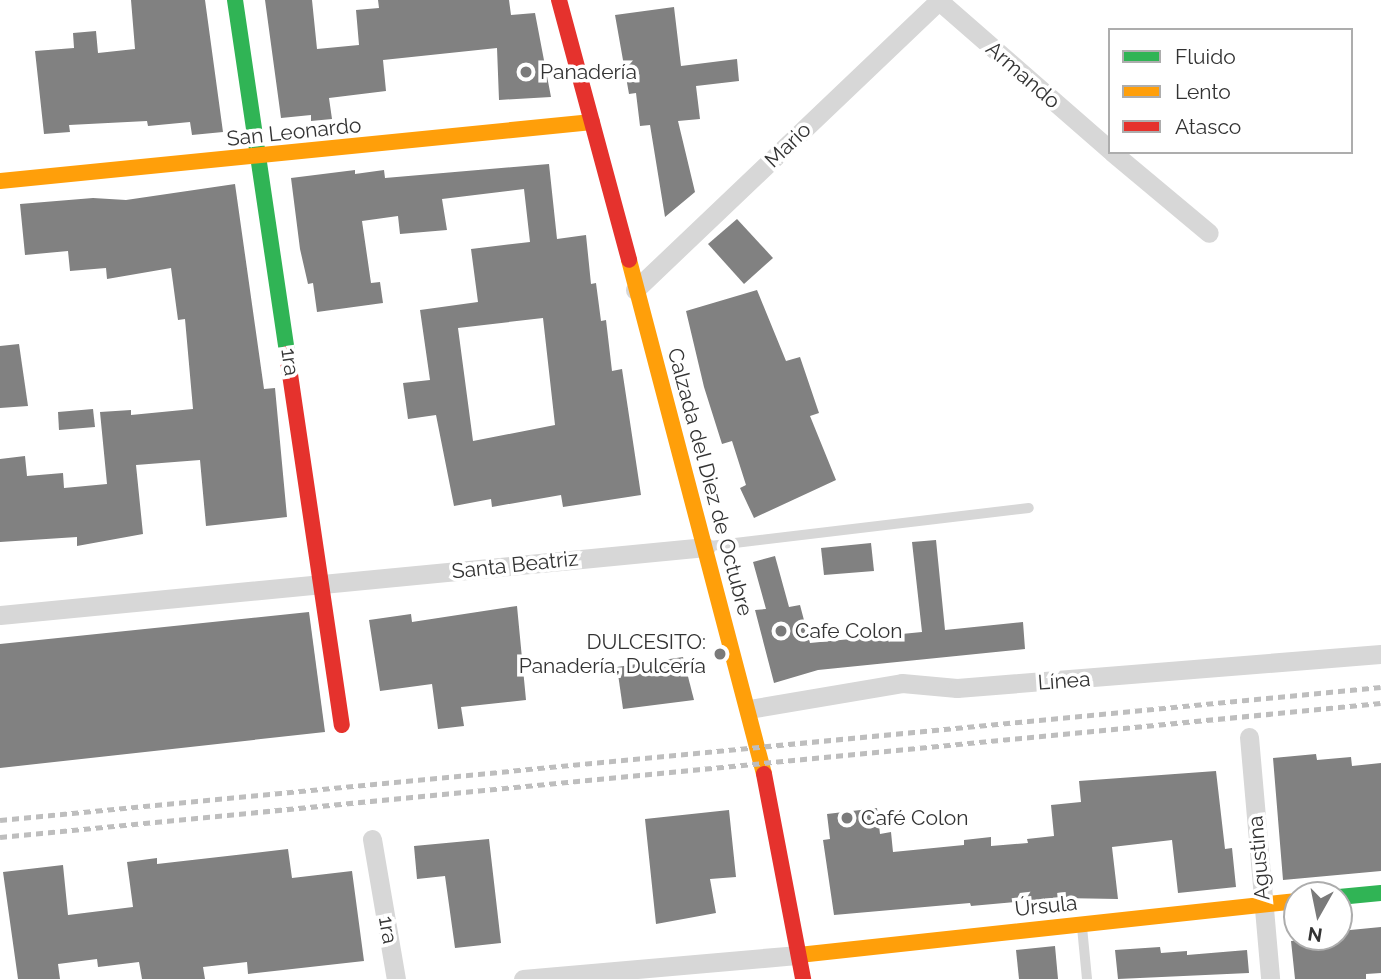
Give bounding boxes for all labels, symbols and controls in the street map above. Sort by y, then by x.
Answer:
legend [1108,28,1353,154]
street label: Armando [981,36,1065,114]
text: Fluido [1175,44,1236,69]
place label: Panadería [540,59,637,85]
marker: Panadería [518,64,534,80]
text: Lento [1175,79,1231,104]
street label: San Leonardo [226,112,362,152]
text: Atasco [1175,114,1241,139]
street label: Mario [760,117,816,173]
street label: Calzada del Diez de Octubre [662,345,758,619]
street label: 1ra [276,347,304,377]
street label: Santa Beatriz [450,546,580,584]
place label: Cafe Colon [795,618,902,644]
marker: Cafe Colon [773,623,789,639]
place label: DULCESITO: Panadería, Dulcería [519,629,706,679]
marker: DULCESITO: Panadería, Dulcería [712,646,728,662]
street label: Línea [1037,667,1091,695]
place label: Café Colon [861,805,968,831]
marker: Café Colon [839,810,855,826]
street label: Agustina [1243,815,1275,901]
north arrow [1283,881,1353,951]
street label: Úrsula [1013,890,1079,922]
street label: 1ra [373,914,403,946]
text: N [1306,923,1324,947]

